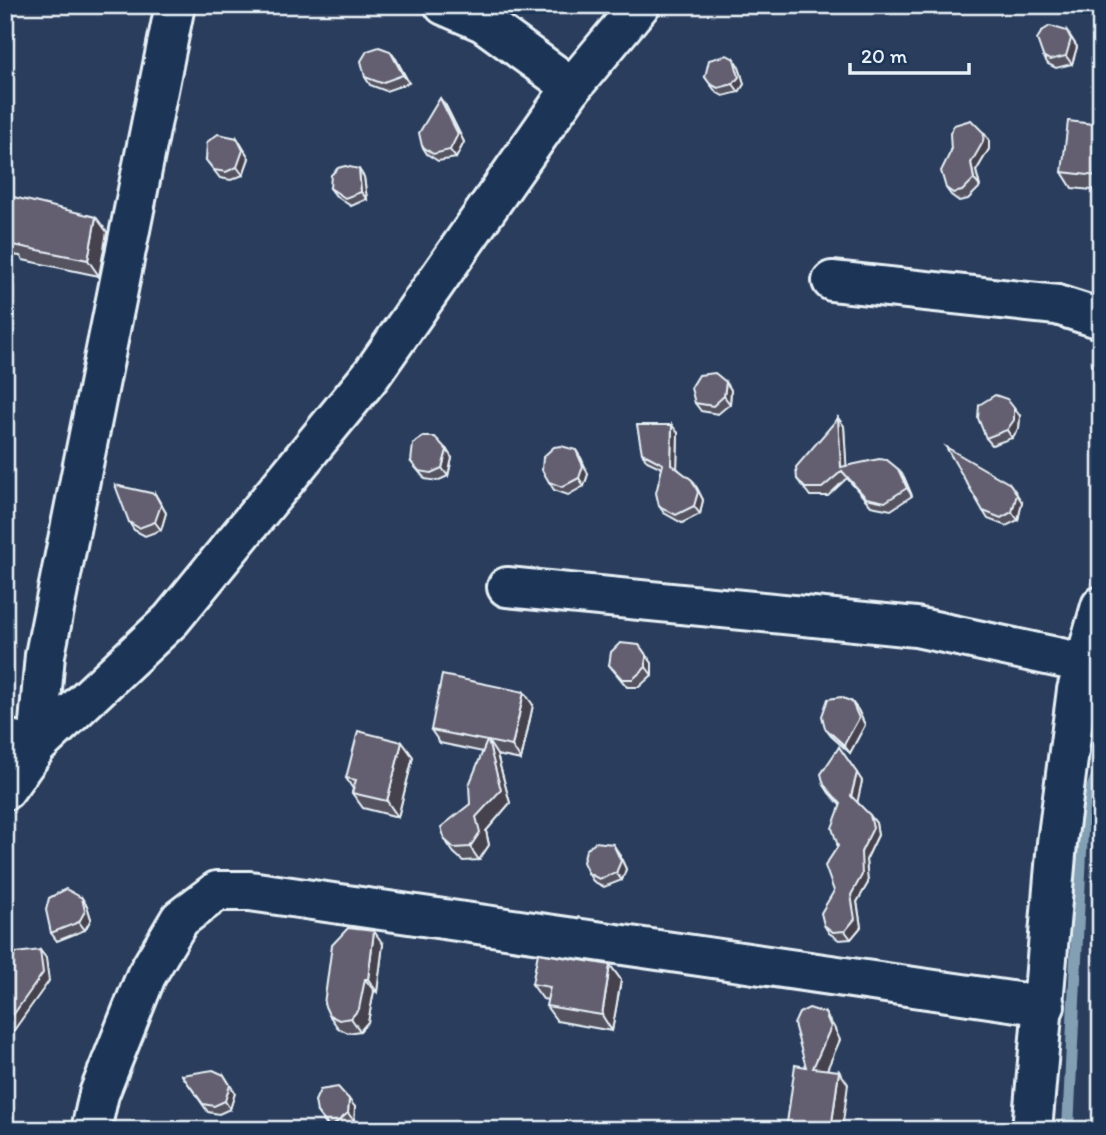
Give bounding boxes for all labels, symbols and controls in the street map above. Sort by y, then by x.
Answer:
scale bar [850,32,970,76]
text: 20 m [861,43,908,68]

